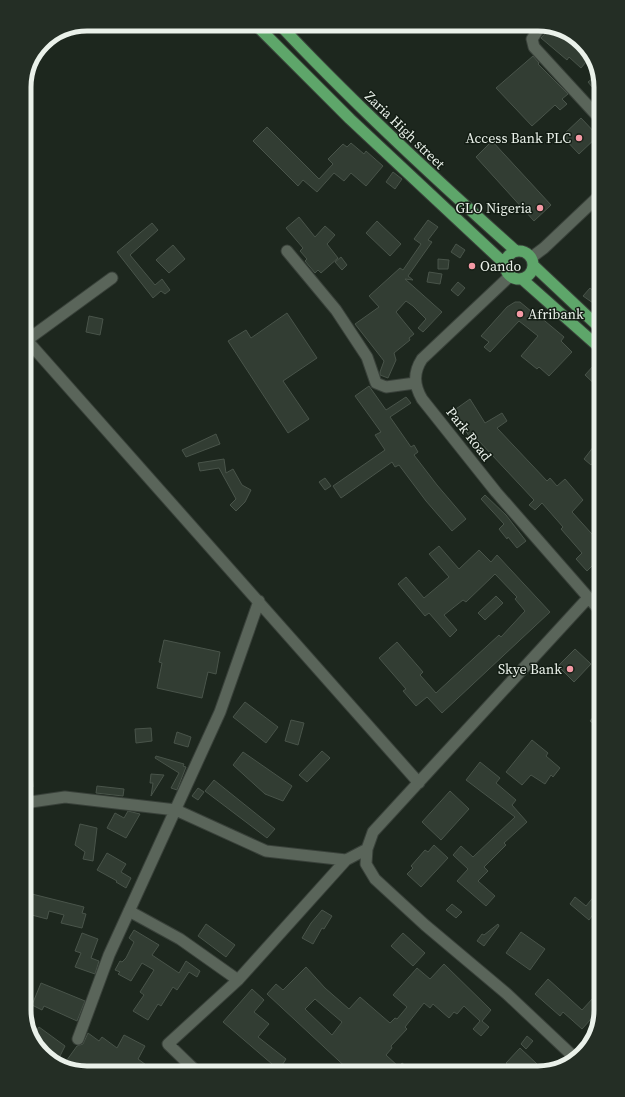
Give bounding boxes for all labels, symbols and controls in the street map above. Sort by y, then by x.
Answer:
street label: Zaria High street [360,87,450,174]
place label: Access Bank PLC [465,128,571,148]
marker: Access Bank PLC [574,133,584,143]
place label: GLO Nigeria [455,198,533,218]
marker: GLO Nigeria [535,203,545,213]
place label: Oando [480,256,521,276]
marker: Oando [467,261,477,271]
place label: Afribank [528,304,584,324]
marker: Afribank [515,309,525,319]
street label: Park Road [442,403,497,465]
place label: Skye Bank [498,659,562,679]
marker: Skye Bank [565,664,575,674]

